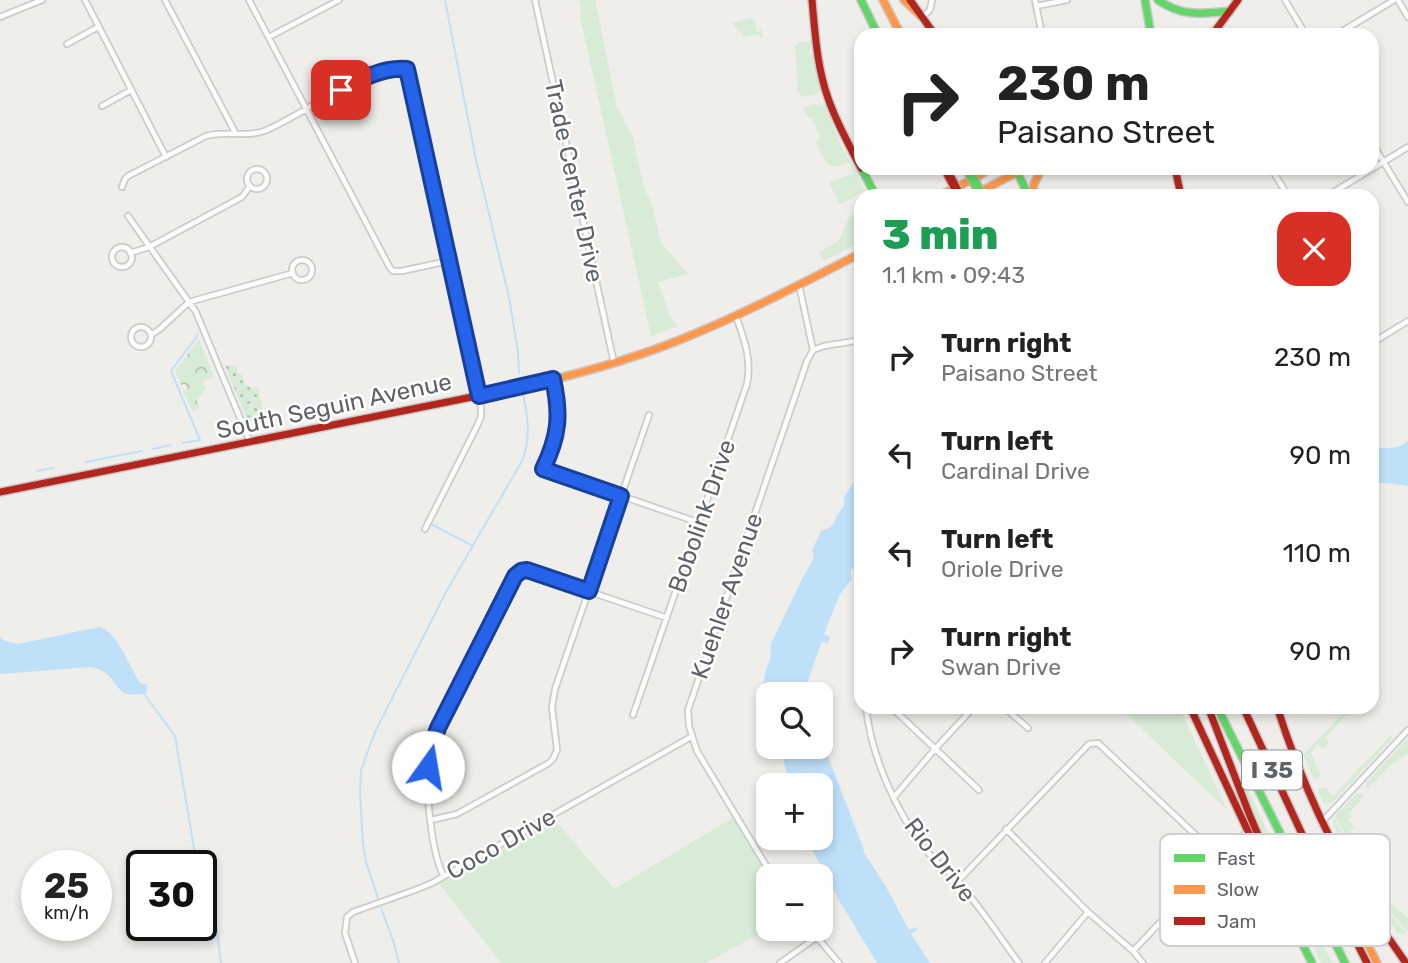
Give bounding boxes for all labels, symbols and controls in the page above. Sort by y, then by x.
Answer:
text: 230 m [997,54,1150,112]
icon: right [882,56,973,147]
pin [311,60,371,120]
icon: arrive [322,71,360,109]
street label: Trade Center Drive [539,77,609,285]
text: Paisano Street [997,113,1215,151]
text: 3 min [882,210,998,260]
button: close [1277,212,1351,286]
text: 1.1 km · 09:43 [882,261,1025,289]
text: Turn right [941,328,1071,359]
icon: right [882,338,920,376]
text: 230 m [1274,342,1351,373]
text: Paisano Street [941,359,1098,387]
street label: South Seguin Avenue [214,367,454,445]
text: Turn left [941,426,1053,457]
street label: Bobolink Drive [663,436,741,596]
icon: left [882,436,920,474]
text: 90 m [1290,440,1351,471]
text: Cardinal Drive [941,457,1090,485]
street label: Kuehler Avenue [686,509,768,683]
text: Turn left [941,524,1053,555]
icon: left [882,534,920,572]
text: 110 m [1283,538,1351,569]
text: Oriole Drive [941,555,1064,583]
text: Turn right [941,622,1071,653]
icon: right [882,632,920,670]
text: 90 m [1290,636,1351,667]
text: Swan Drive [941,653,1061,681]
map controls [756,682,833,941]
button: search [756,682,833,759]
position arrow [391,730,465,804]
road number: I 35 [1242,750,1302,790]
button: + [756,773,833,850]
street label: Coco Drive [442,803,560,885]
street label: Rio Drive [899,812,981,908]
legend [1160,834,1390,946]
text: Fast [1217,847,1256,870]
speed limit sign: 30 [126,850,217,941]
button: − [756,864,833,941]
text: 25 [44,865,89,907]
text: Slow [1217,878,1259,901]
text: km/h [44,902,89,924]
text: Jam [1217,910,1256,933]

